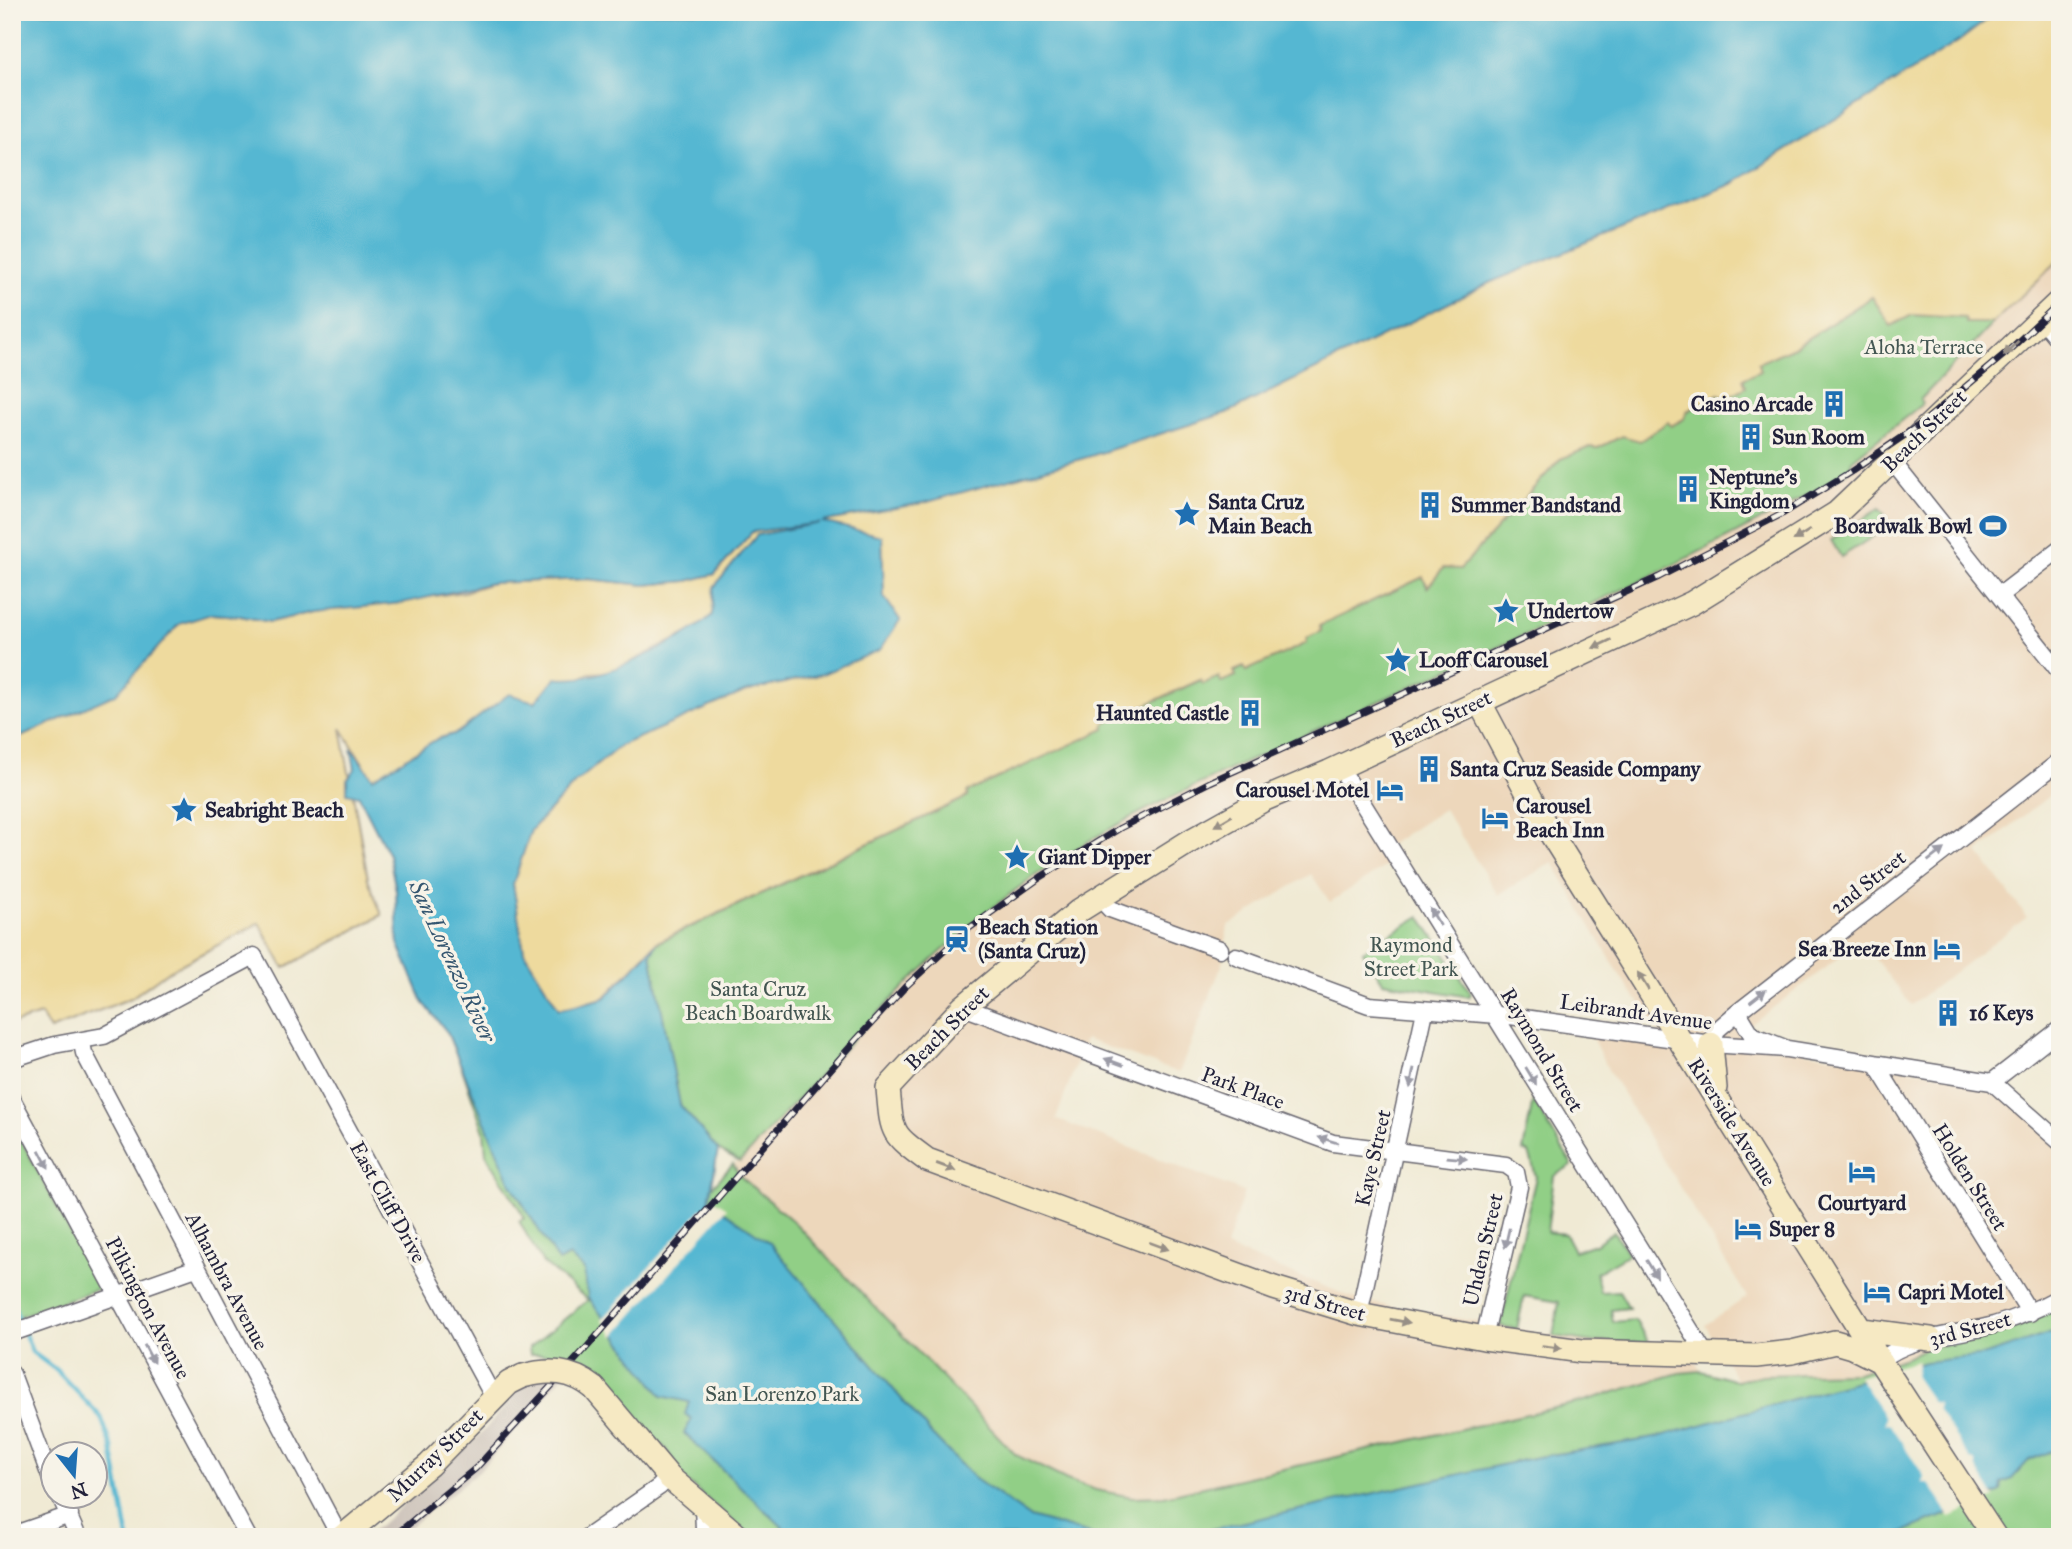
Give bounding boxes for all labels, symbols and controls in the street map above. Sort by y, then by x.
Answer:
park label: Aloha Terrace [1863,334,1984,360]
one-way arrow [2002,340,2019,357]
street label: Beach Street [1876,383,1973,478]
building icon: Casino Arcade [1819,389,1849,419]
place label: Casino Arcade [1691,391,1813,417]
building icon: Sun Room [1736,422,1766,452]
place label: Sun Room [1772,424,1865,450]
place label: Neptune's Kingdom [1709,464,1798,514]
building icon: Neptune's Kingdom [1673,474,1703,504]
place label: Santa Cruz Main Beach [1208,489,1313,539]
building icon: Summer Bandstand [1415,490,1445,520]
place label: Summer Bandstand [1451,492,1622,518]
place icon: Santa Cruz Main Beach [1172,499,1202,529]
sports icon: Boardwalk Bowl [1978,511,2008,541]
place label: Boardwalk Bowl [1834,513,1973,539]
one-way arrow [1792,529,1811,542]
place icon: Undertow [1491,596,1521,626]
place label: Undertow [1527,598,1615,624]
one-way arrow [1592,638,1612,650]
place icon: Looff Carousel [1383,645,1413,675]
place label: Looff Carousel [1419,647,1549,673]
street label: Beach Street [1386,684,1496,754]
building icon: Haunted Castle [1235,698,1265,728]
place label: Haunted Castle [1096,700,1229,726]
building icon: Santa Cruz Seaside Company [1414,754,1444,784]
place label: Santa Cruz Seaside Company [1450,756,1702,782]
hotel icon: Carousel Motel [1375,775,1405,805]
place label: Carousel Motel [1236,777,1370,803]
place label: Carousel Beach Inn [1516,793,1605,843]
place icon: Seabright Beach [169,795,199,825]
place label: Seabright Beach [205,797,344,823]
hotel icon: Carousel Beach Inn [1480,803,1510,833]
one-way arrow [1214,815,1233,828]
place icon: Giant Dipper [1002,842,1032,872]
place label: Giant Dipper [1038,844,1152,870]
street label: 2nd Street [1825,844,1911,920]
one-way arrow [1927,848,1946,862]
water label: San Lorenzo River [403,875,503,1048]
one-way arrow [1429,908,1442,927]
place label: Beach Station (Santa Cruz) [978,914,1099,964]
station icon: Beach Station (Santa Cruz) [942,924,972,954]
park label: Raymond Street Park [1364,932,1459,982]
hotel icon: Sea Breeze Inn [1932,934,1962,964]
place label: Sea Breeze Inn [1798,936,1927,962]
one-way arrow [1637,971,1650,991]
park label: Santa Cruz Beach Boardwalk [685,976,831,1026]
street label: Beach Street [899,980,995,1076]
street label: Raymond Street [1495,983,1590,1117]
street label: Leibrandt Avenue [1558,988,1714,1036]
one-way arrow [1749,989,1766,1004]
building icon: 16 Keys [1933,998,1963,1028]
place label: 16 Keys [1969,1000,2034,1026]
street label: Riverside Avenue [1682,1053,1782,1191]
one-way arrow [1104,1057,1125,1068]
street label: Park Place [1198,1061,1288,1115]
one-way arrow [1525,1066,1538,1085]
one-way arrow [1406,1067,1417,1089]
street label: Kaye Street [1349,1107,1397,1209]
street label: Holden Street [1927,1119,2014,1236]
one-way arrow [1317,1135,1338,1145]
street label: East Cliff Drive [344,1137,432,1268]
one-way arrow [38,1150,50,1170]
one-way arrow [1446,1153,1468,1164]
hotel icon: Courtyard [1847,1157,1877,1187]
one-way arrow [935,1162,956,1173]
street label: Uhden Street [1457,1190,1509,1309]
place label: Courtyard [1818,1190,1907,1216]
street label: Alhambra Avenue [179,1207,274,1355]
hotel icon: Super 8 [1733,1214,1763,1244]
place label: Super 8 [1769,1216,1835,1242]
one-way arrow [1501,1227,1512,1249]
street label: Pilkington Avenue [100,1232,197,1384]
one-way arrow [1149,1241,1170,1252]
one-way arrow [1645,1259,1658,1279]
hotel icon: Capri Motel [1862,1277,1892,1307]
street label: 3rd Street [1281,1279,1369,1327]
place label: Capri Motel [1898,1279,2005,1305]
street label: 3rd Street [1926,1306,2014,1352]
one-way arrow [1389,1316,1411,1327]
one-way arrow [1541,1342,1563,1353]
one-way arrow [143,1345,155,1364]
park label: San Lorenzo Park [705,1381,859,1407]
street label: Murray Street [382,1402,489,1507]
north arrow [38,1440,108,1510]
text: N [68,1477,90,1504]

